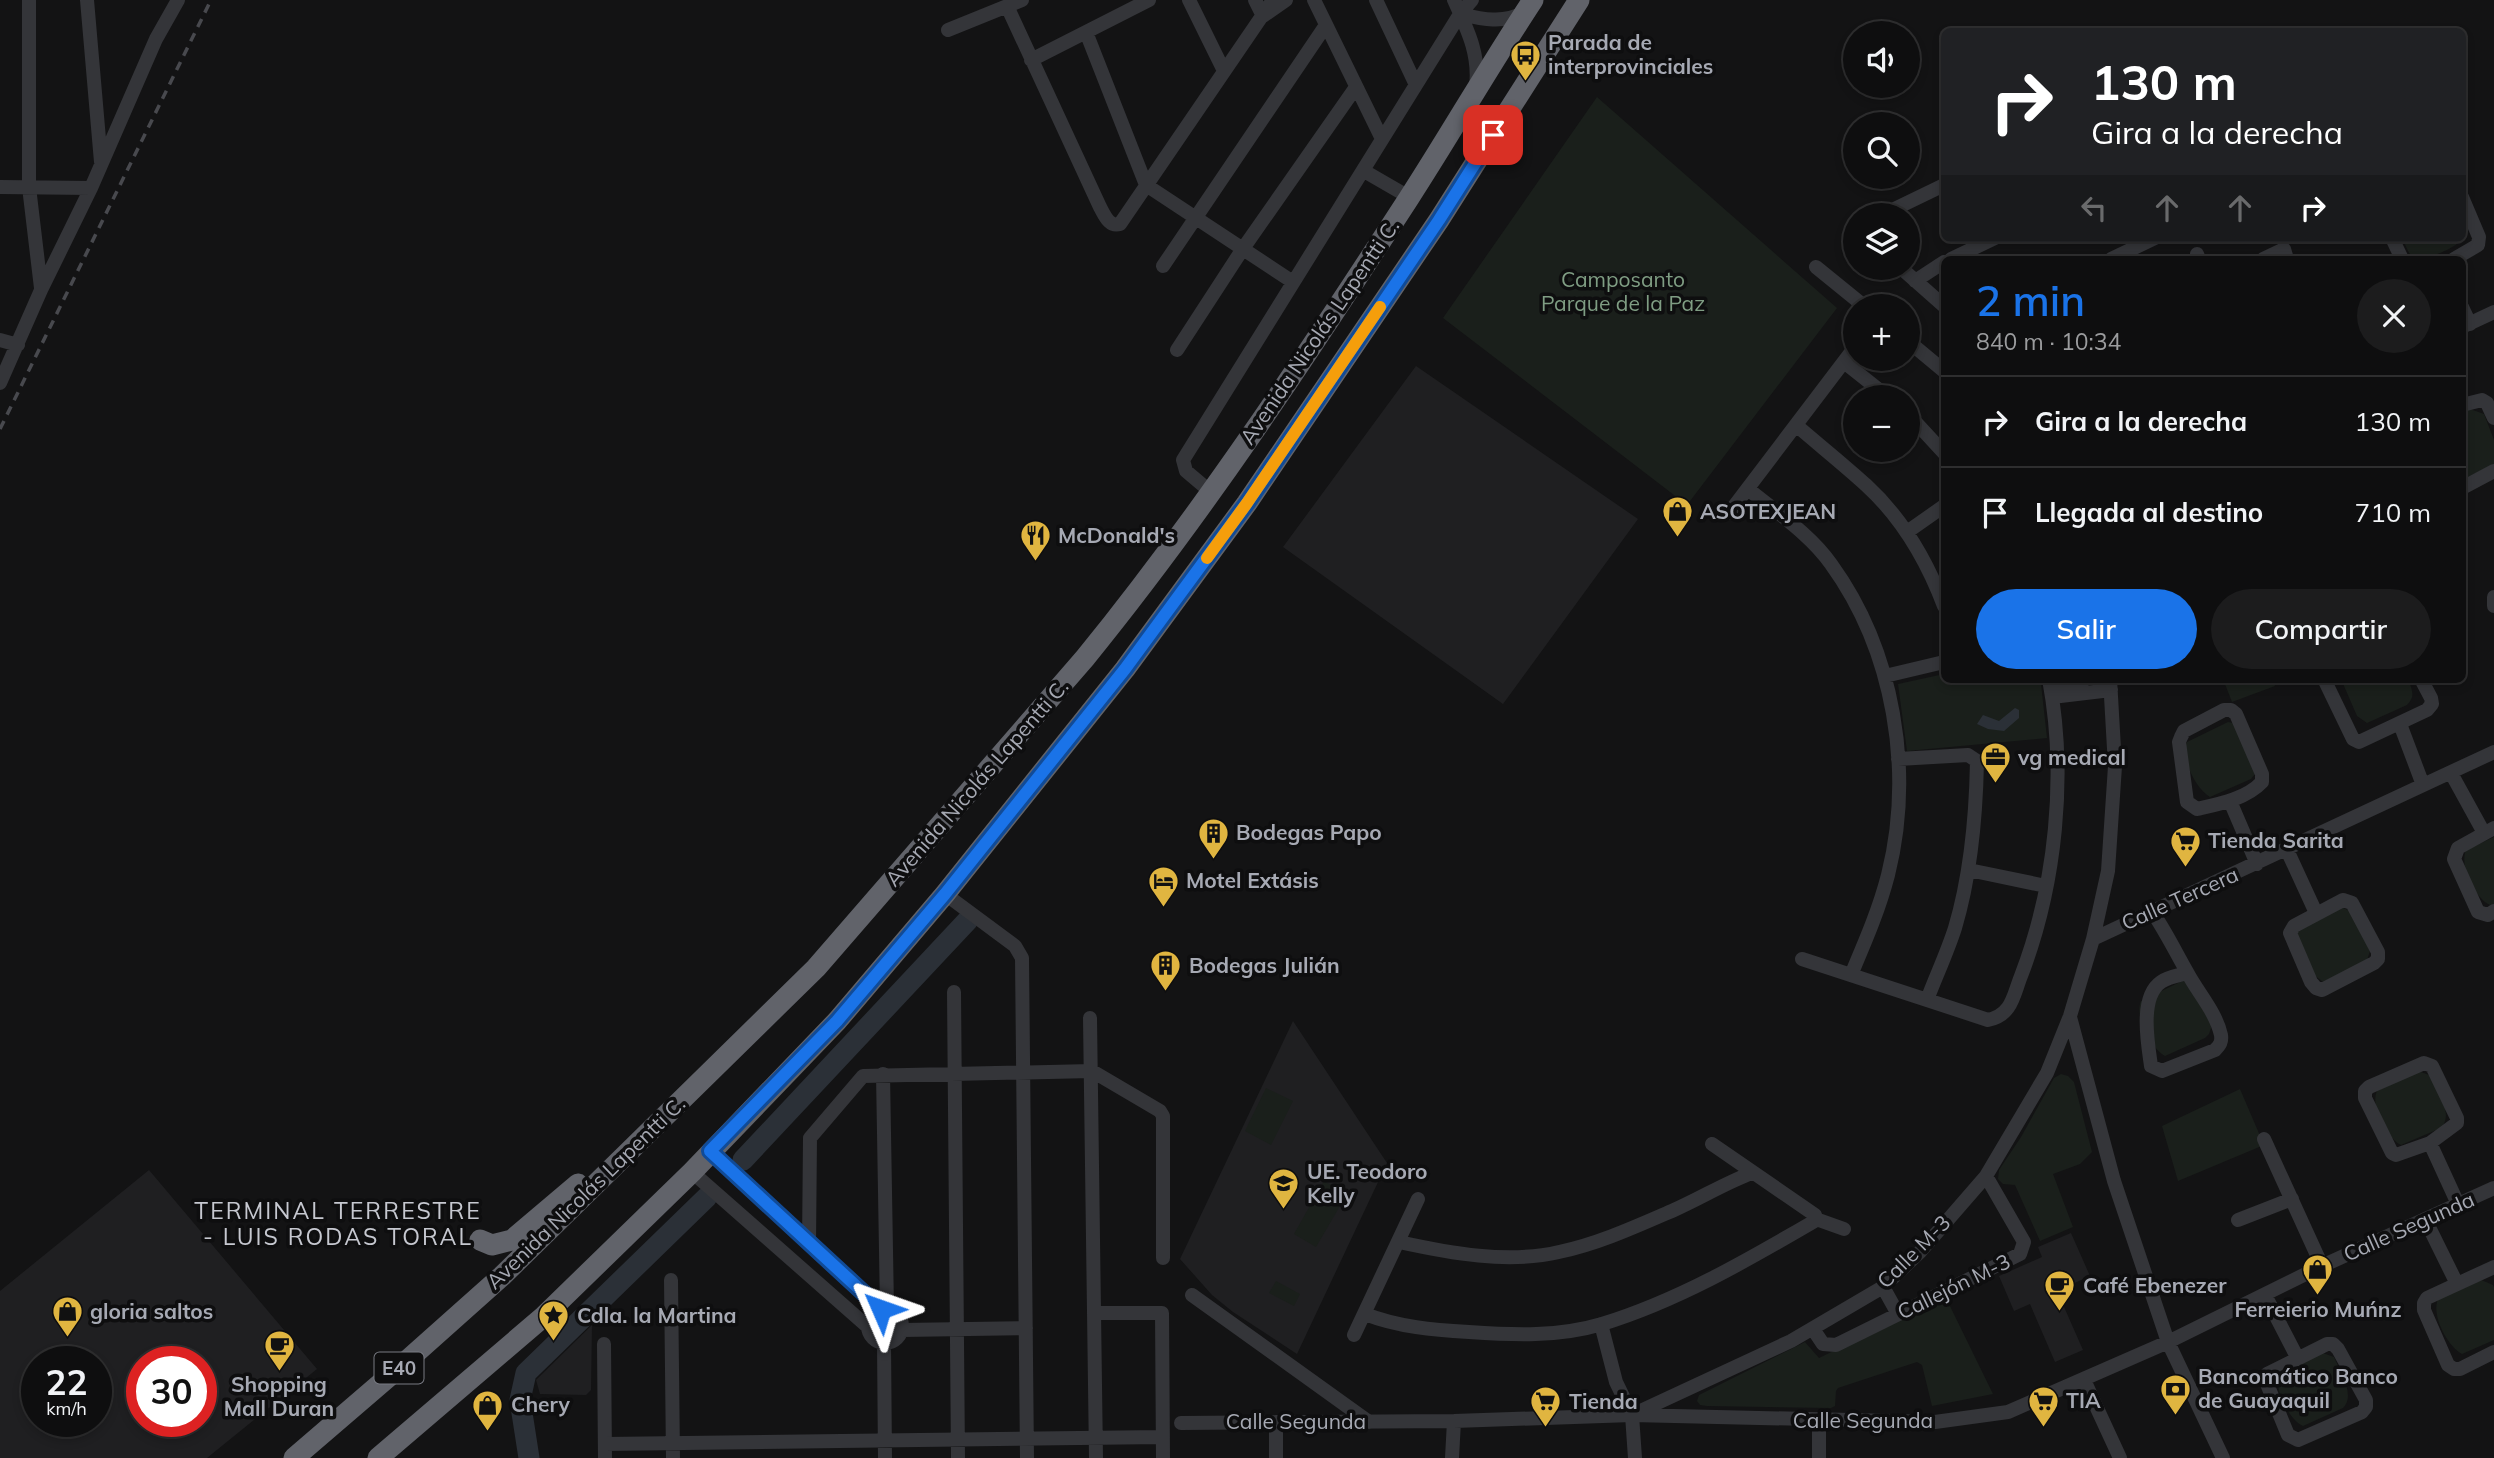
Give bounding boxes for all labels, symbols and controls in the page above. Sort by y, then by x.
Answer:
map controls [1843,21,1920,462]
button: sound [1843,21,1920,98]
place label: Parada de interprovinciales [1548,29,1713,79]
bus stop icon: Parada de interprovinciales [1508,38,1542,82]
text: 130 m [2091,51,2237,112]
icon: right [1976,56,2067,147]
pin [1463,105,1523,165]
button: search [1843,112,1920,189]
text: Gira a la derecha [2091,112,2343,152]
icon: arrive [1474,116,1512,154]
icon: left [2075,189,2113,227]
icon: ahead [2148,189,2186,227]
icon: ahead [2221,189,2259,227]
icon: right [2294,189,2332,227]
button: layers [1843,203,1920,280]
street label: Avenida Nicolás Lapentti C. [1234,214,1404,449]
park label: Camposanto Parque de la Paz [1541,266,1705,316]
text: 2 min [1976,274,2085,327]
button: close [2357,279,2431,353]
button: + [1843,294,1920,371]
text: 840 m · 10:34 [1976,327,2121,356]
button: − [1843,385,1920,462]
icon: right [1976,403,2014,441]
text: Gira a la derecha [2035,405,2247,438]
text: 130 m [2355,405,2431,438]
icon: arrive [1976,494,2014,532]
shop icon: ASOTEXJEAN [1660,495,1694,539]
text: Llegada al destino [2035,496,2263,529]
text: 710 m [2355,496,2431,529]
place label: ASOTEXJEAN [1700,498,1836,524]
restaurant icon: McDonald's [1018,519,1052,563]
place label: McDonald's [1058,522,1175,548]
button: Salir [1976,589,2197,669]
button: Compartir [2211,589,2431,669]
street label: Avenida Nicolás Lapentti C. [879,673,1073,891]
office icon: vg medical [1978,741,2012,785]
place label: vg medical [2017,744,2126,770]
building icon: Bodegas Papo [1196,816,1230,860]
place label: Bodegas Papo [1236,819,1382,845]
supermarket icon: Tienda Sarita [2168,824,2202,868]
place label: Tienda Sarita [2208,827,2344,853]
street label: Calle Tercera [2117,861,2242,935]
hotel icon: Motel Extásis [1146,864,1180,908]
place label: Motel Extásis [1186,867,1319,893]
building icon: Bodegas Julián [1149,949,1183,993]
place label: Bodegas Julián [1189,952,1340,978]
street label: Avenida Nicolás Lapentti C. [481,1090,690,1294]
place label: UE. Teodoro Kelly [1307,1158,1427,1208]
school or university icon: UE. Teodoro Kelly [1267,1167,1301,1211]
street label: Calle Segunda [2339,1186,2478,1267]
district label: TERMINAL TERRESTRE - LUIS RODAS TORAL [194,1196,482,1251]
street label: Calle M-3 [1871,1209,1955,1293]
street label: Callejón M-3 [1893,1248,2014,1325]
shop icon: Ferreierio Muńnz [2301,1253,2335,1297]
cafe icon: Café Ebenezer [2043,1269,2077,1313]
position arrow [844,1272,918,1346]
place label: Café Ebenezer [2083,1272,2227,1298]
shop icon: gloria saltos [50,1295,84,1339]
place label: Ferreierio Muńnz [2234,1296,2402,1322]
place label: gloria saltos [90,1298,213,1324]
place icon: Cdla. la Martina [537,1299,571,1343]
place label: Cdla. la Martina [577,1302,737,1328]
cafe icon: Shopping Mall Duran [262,1328,296,1372]
speed limit sign: 30 [126,1346,217,1437]
road number: E40 [374,1352,424,1384]
text: 22 [45,1360,88,1404]
place label: Bancomático Banco de Guayaquil [2198,1363,2398,1413]
place label: Shopping Mall Duran [224,1371,334,1421]
bank icon: Bancomático Banco de Guayaquil [2158,1372,2192,1416]
supermarket icon: TIA [2026,1384,2060,1428]
supermarket icon: Tienda [1529,1385,1563,1429]
place label: TIA [2066,1387,2101,1413]
shop icon: Chery [471,1388,505,1432]
place label: Tienda [1569,1388,1638,1414]
place label: Chery [511,1391,570,1417]
text: km/h [46,1397,87,1420]
street label: Calle Segunda [1793,1407,1933,1433]
street label: Calle Segunda [1226,1408,1366,1434]

